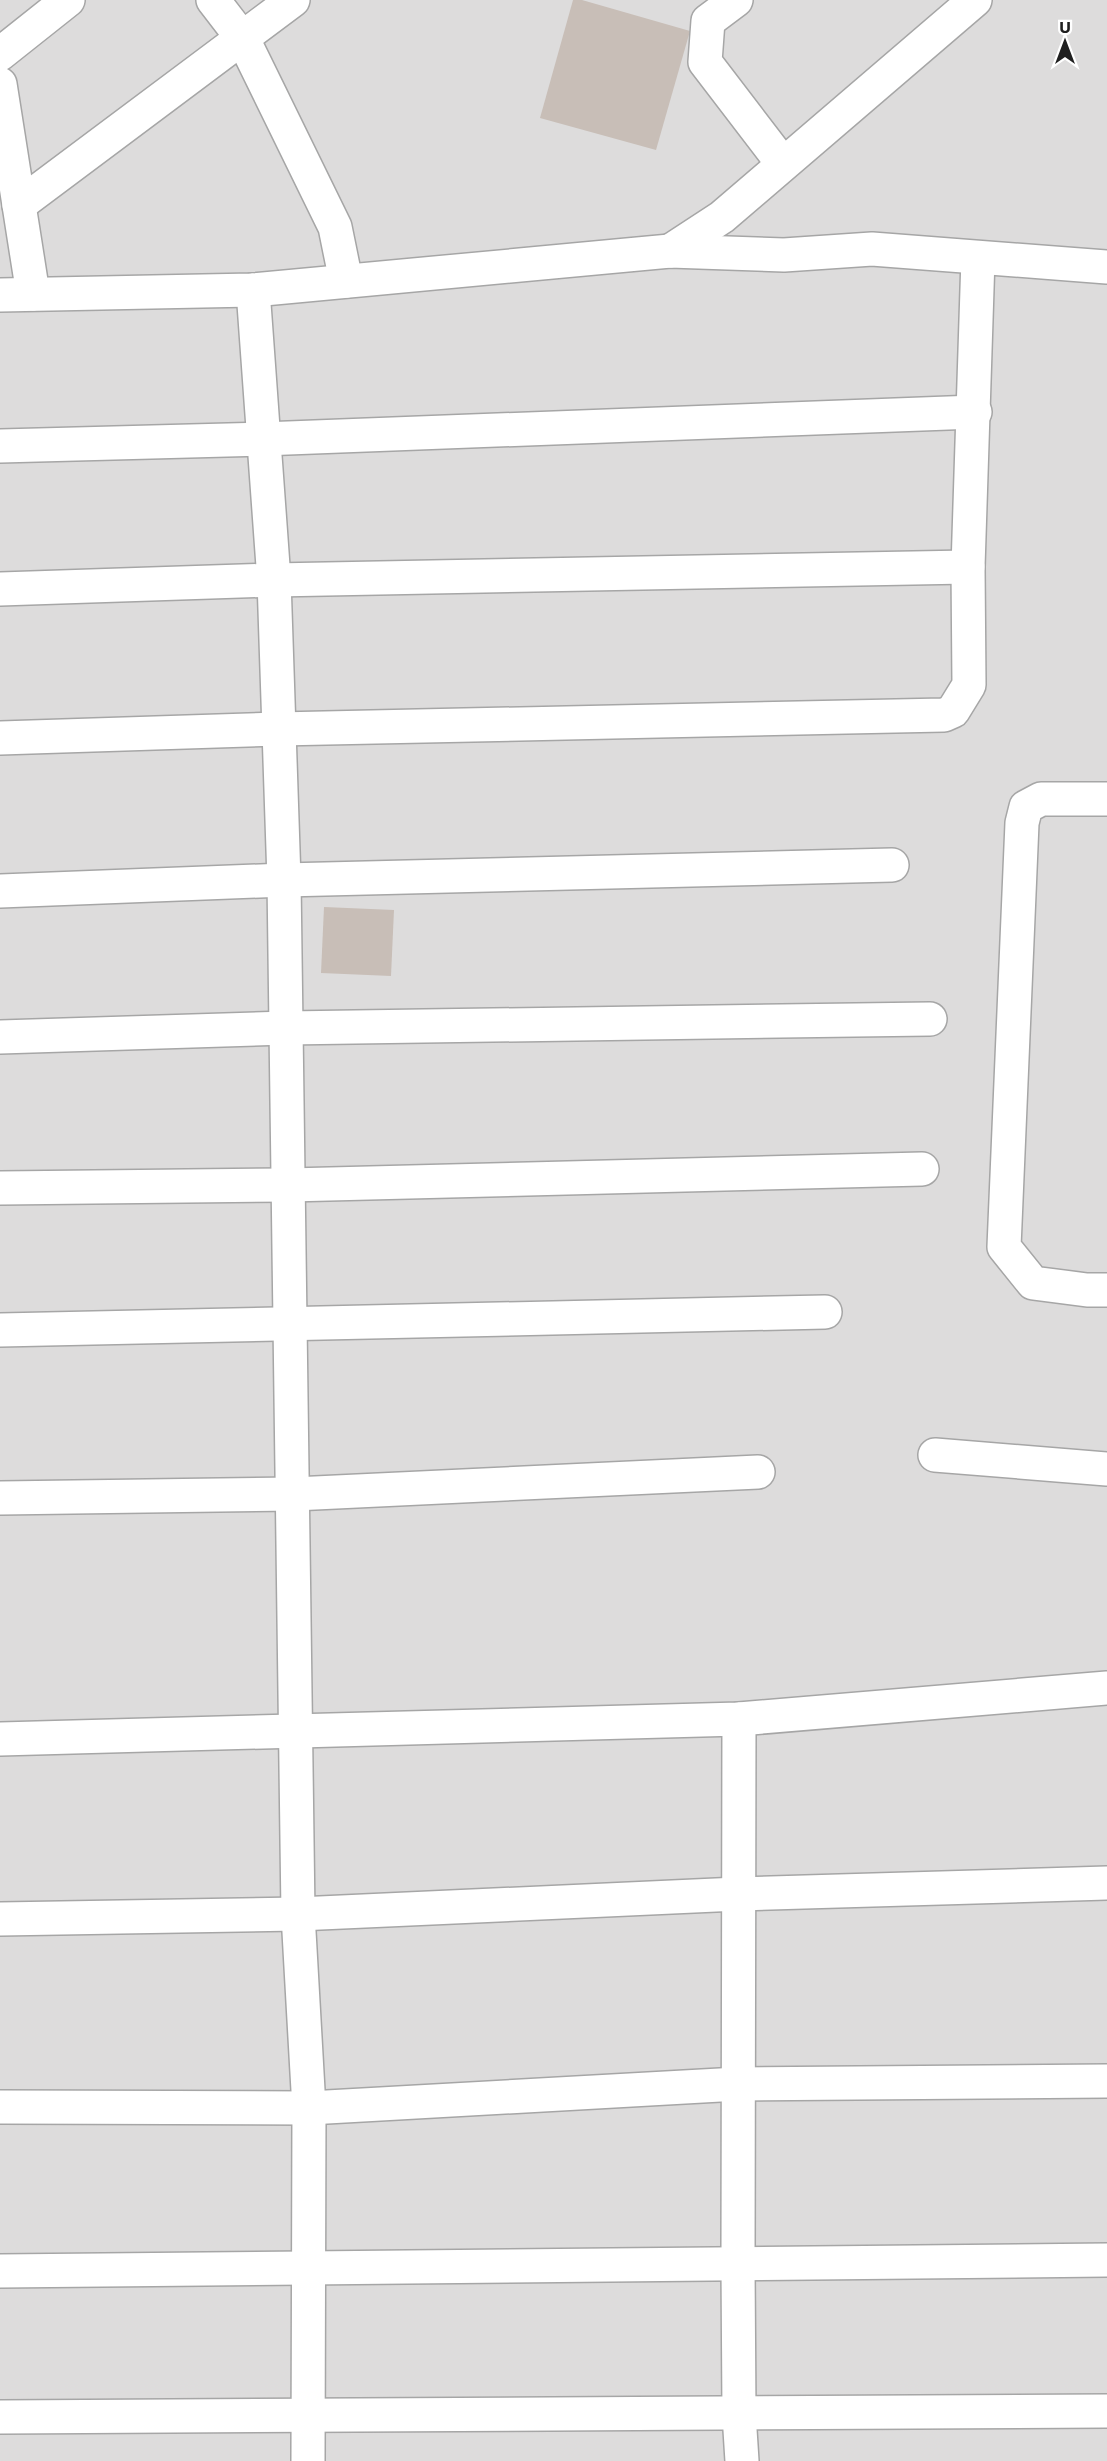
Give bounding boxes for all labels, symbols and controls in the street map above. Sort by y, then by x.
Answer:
north arrow [1035,12,1095,72]
text: U [1059,17,1071,36]

